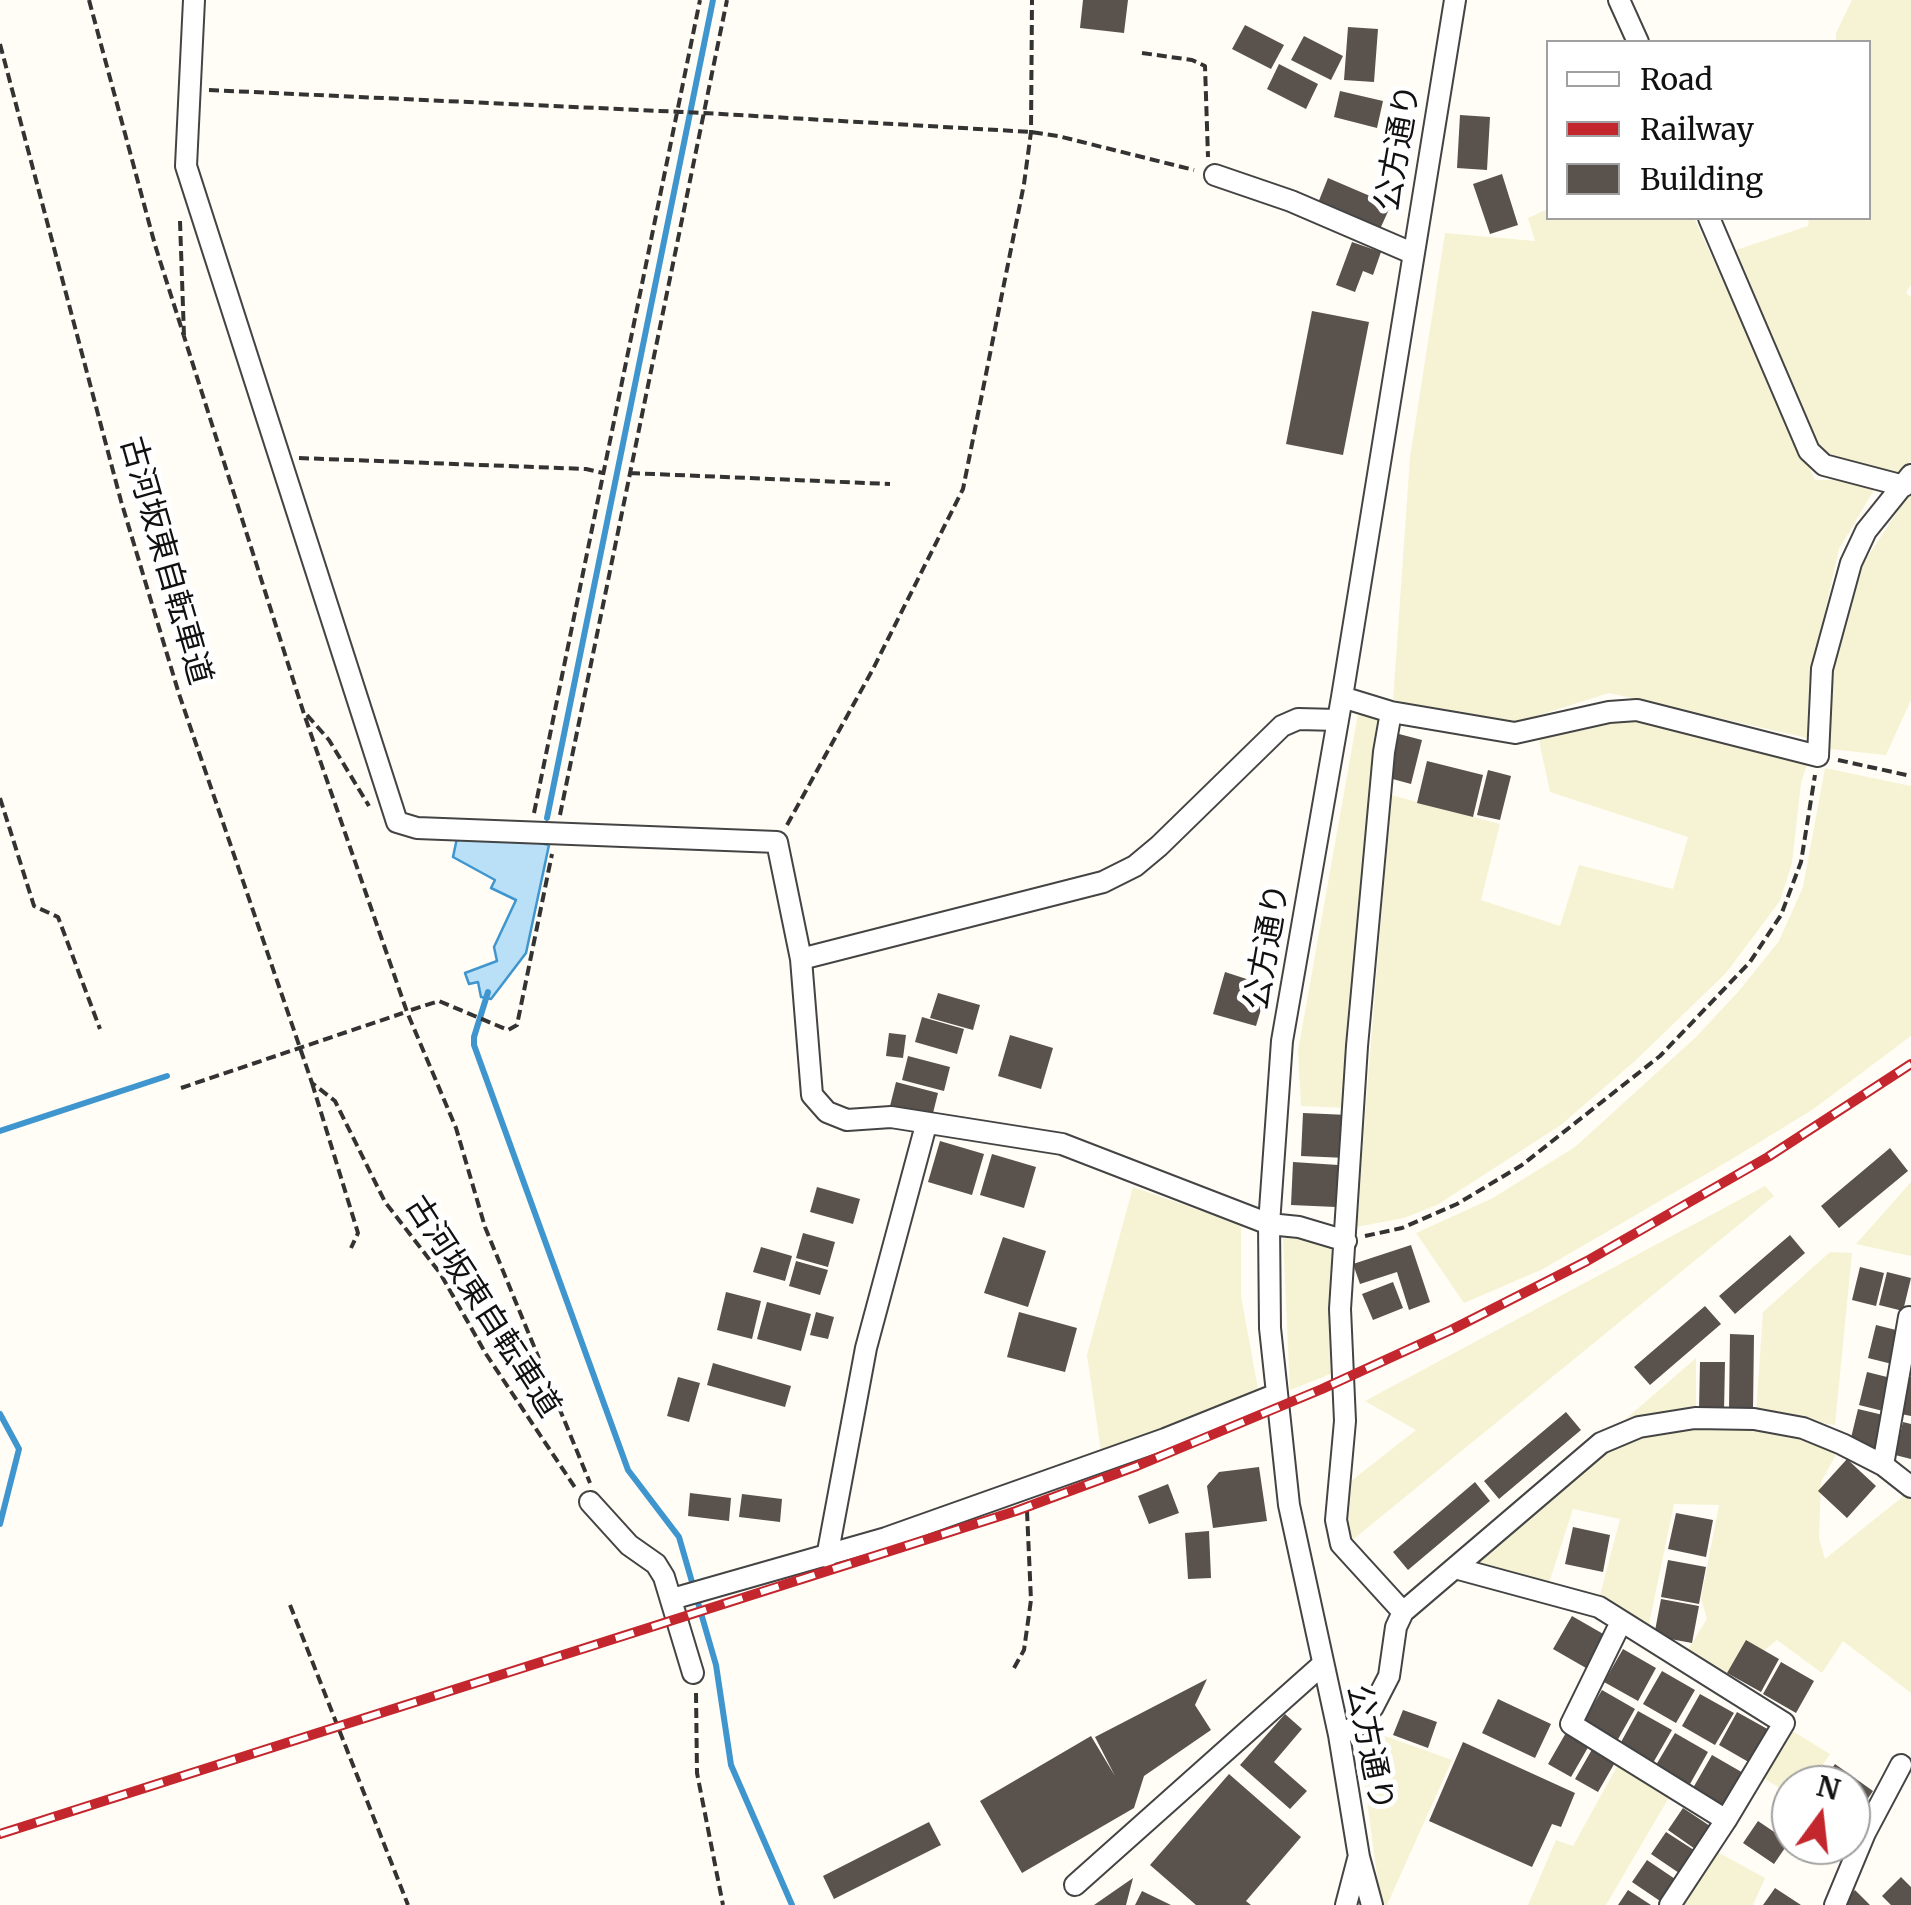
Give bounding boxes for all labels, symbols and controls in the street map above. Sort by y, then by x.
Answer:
legend [1546,40,1871,220]
text: Road [1640,60,1713,98]
street label: 公方通り [1369,82,1429,214]
text: Railway [1640,110,1754,148]
text: Building [1640,160,1763,198]
street label: 古河坂東自転車道 [111,433,219,689]
street label: 公方通り [1238,881,1298,1013]
street label: 古河坂東自転車道 [396,1189,568,1425]
street label: 公方通り [1338,1682,1400,1814]
north arrow [1771,1765,1871,1865]
text: N [1813,1768,1844,1808]

